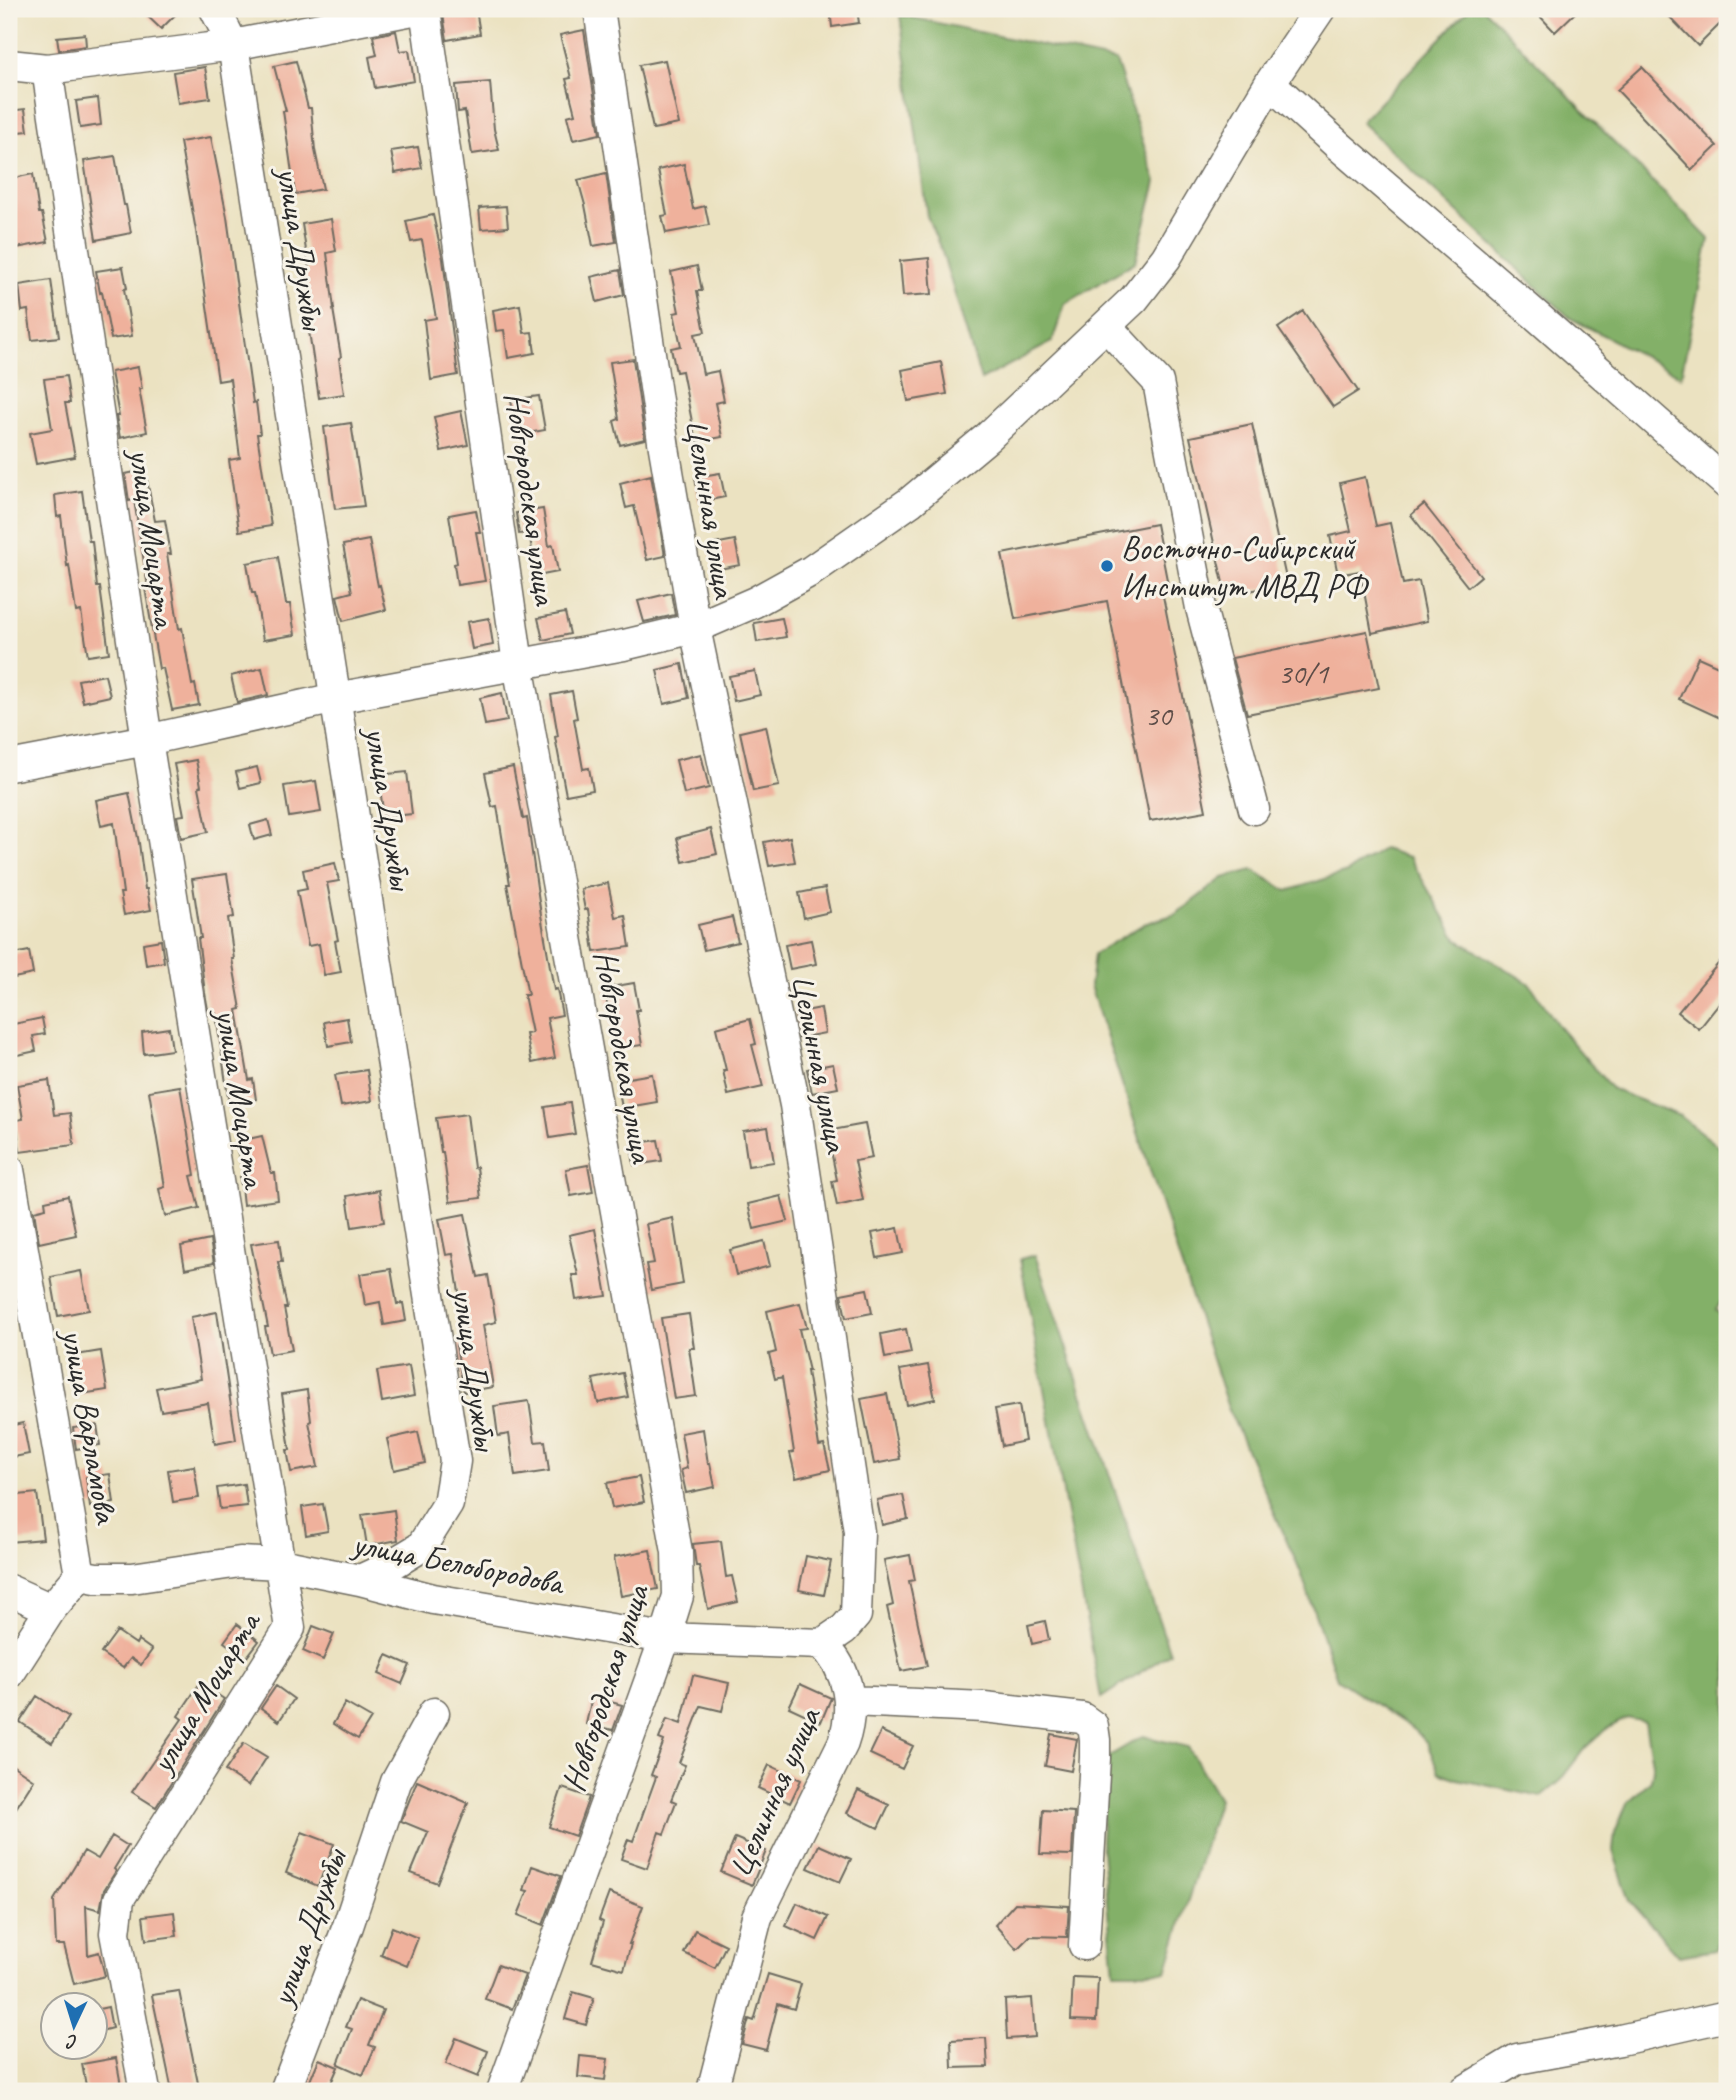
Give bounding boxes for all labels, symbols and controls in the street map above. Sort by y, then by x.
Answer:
street label: улица Дружбы [267,162,335,334]
street label: Новгородская улица [495,389,567,609]
street label: Целинная улица [676,416,746,603]
street label: улица Моцарта [119,444,187,632]
place label: Восточно-Сибирский Институт МВД РФ [1121,527,1370,607]
marker: Восточно-Сибирский Институт МВД РФ [1099,558,1115,574]
house number: 30/1 [1278,654,1330,692]
house number: 30 [1145,696,1174,734]
street label: улица Дружбы [355,722,423,894]
street label: Новгородская улица [585,947,664,1167]
street label: Целинная улица [782,971,858,1158]
street label: улица Моцарта [206,1004,276,1192]
street label: улица Дружбы [443,1284,508,1455]
street label: улица Варламова [52,1324,128,1529]
street label: улица Белобородова [347,1522,569,1604]
street label: Новгородская улица [552,1578,659,1797]
street label: улица Моцарта [140,1603,270,1782]
street label: Целинная улица [718,1699,831,1883]
street label: улица Дружбы [260,1841,356,2013]
north arrow [38,1992,108,2062]
text: С [65,2029,78,2054]

